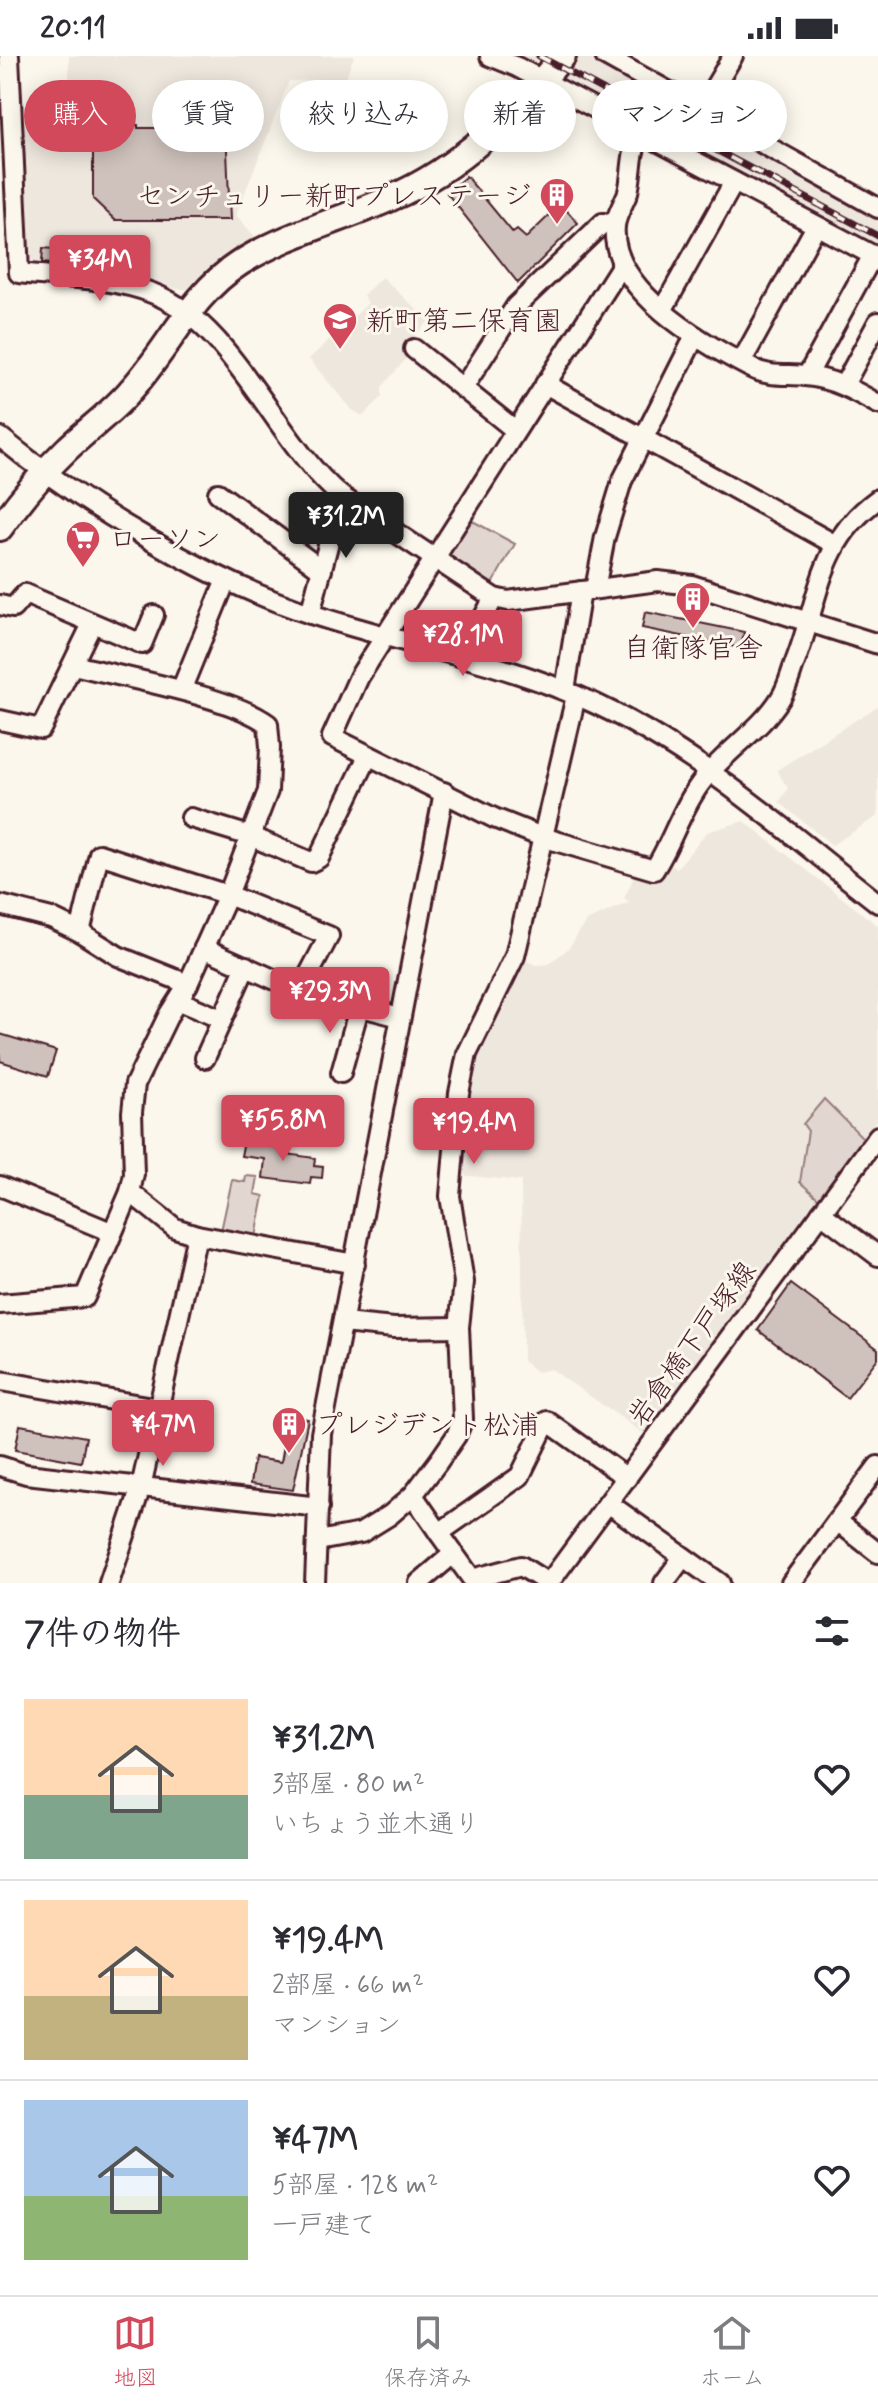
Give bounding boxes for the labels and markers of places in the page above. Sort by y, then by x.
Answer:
building icon: センチュリー新町プレステージ [538,176,576,226]
place label: センチュリー新町プレステージ [136,179,531,216]
pin: ¥34M [53,235,147,303]
school or university icon: 新町第二保育園 [321,301,359,351]
place label: 新町第二保育園 [366,304,562,341]
pin: ¥31.2M [281,492,411,560]
supermarket icon: ローソン [64,519,102,569]
place label: ローソン [109,522,221,559]
building icon: 自衛隊官舎 [674,580,712,630]
pin: ¥28.1M [398,610,528,678]
place label: 自衛隊官舎 [623,631,763,668]
pin: ¥29.3M [265,967,395,1035]
pin: ¥55.8M [218,1095,348,1163]
pin: ¥19.4M [409,1098,539,1166]
pin: ¥47M [116,1400,210,1468]
building icon: プレジデント松浦 [270,1405,308,1455]
place label: プレジデント松浦 [315,1408,539,1445]

